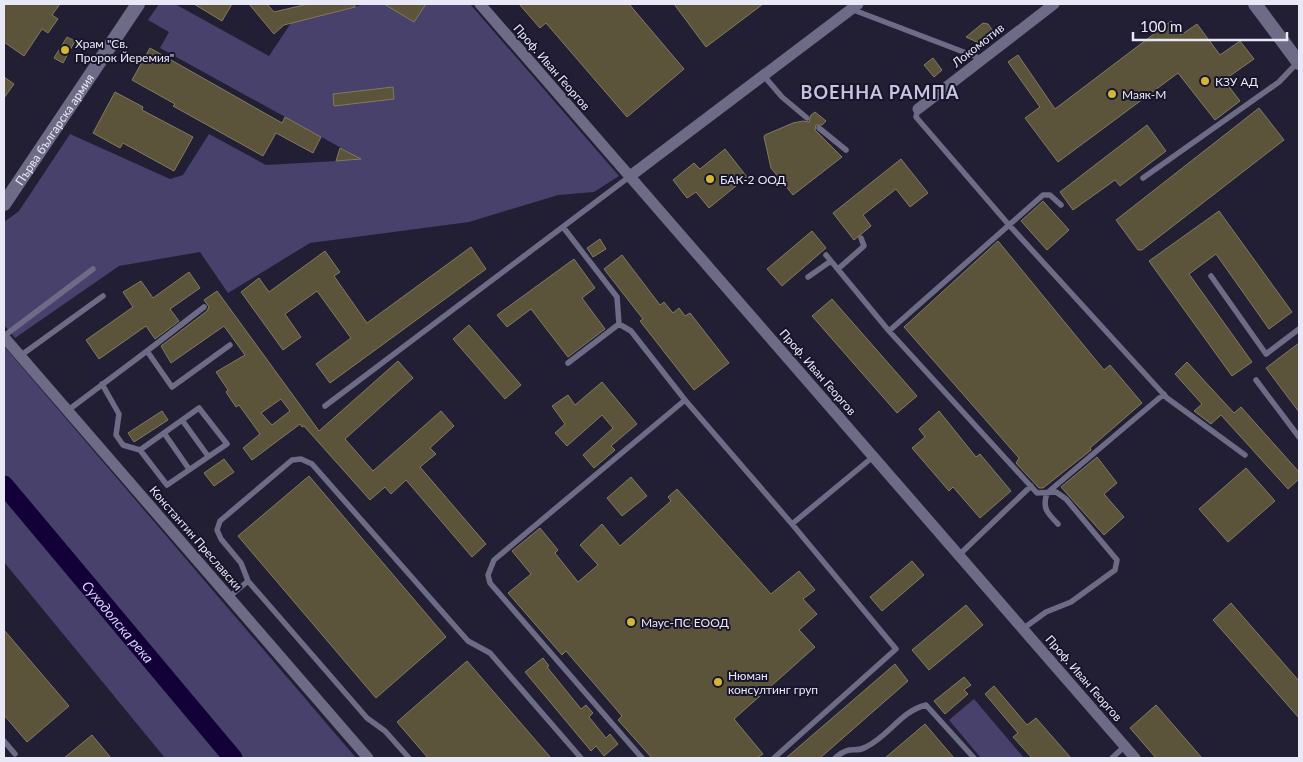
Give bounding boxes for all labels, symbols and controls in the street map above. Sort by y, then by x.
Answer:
scale bar [1133,10,1287,42]
text: 100 m [1140,17,1182,35]
street label: Локомотив [948,20,1007,71]
street label: Проф. Иван Георгов [511,21,593,113]
place label: Храм "Св. Пророк Йеремия" [75,36,174,65]
marker: Храм "Св. Пророк Йеремия" [59,44,71,56]
street label: Първа българска армия [11,71,97,188]
place label: КЗУ АД [1215,74,1259,89]
marker: КЗУ АД [1199,75,1211,87]
district label: ВОЕННА РАМПА [801,81,959,103]
place label: Маяк-М [1122,87,1166,102]
marker: Маяк-М [1106,88,1118,100]
place label: БАК-2 ООД [720,172,787,187]
marker: БАК-2 ООД [704,173,716,185]
street label: Проф. Иван Георгов [777,326,859,418]
street label: Константин Преславски [146,483,246,593]
water label: Суходолска река [79,577,158,666]
place label: Маус-ПС ЕООД [641,615,729,630]
marker: Маус-ПС ЕООД [625,616,637,628]
street label: Проф. Иван Георгов [1043,632,1125,724]
place label: Нюман консултинг груп [728,668,818,697]
marker: Нюман консултинг груп [712,676,724,688]

